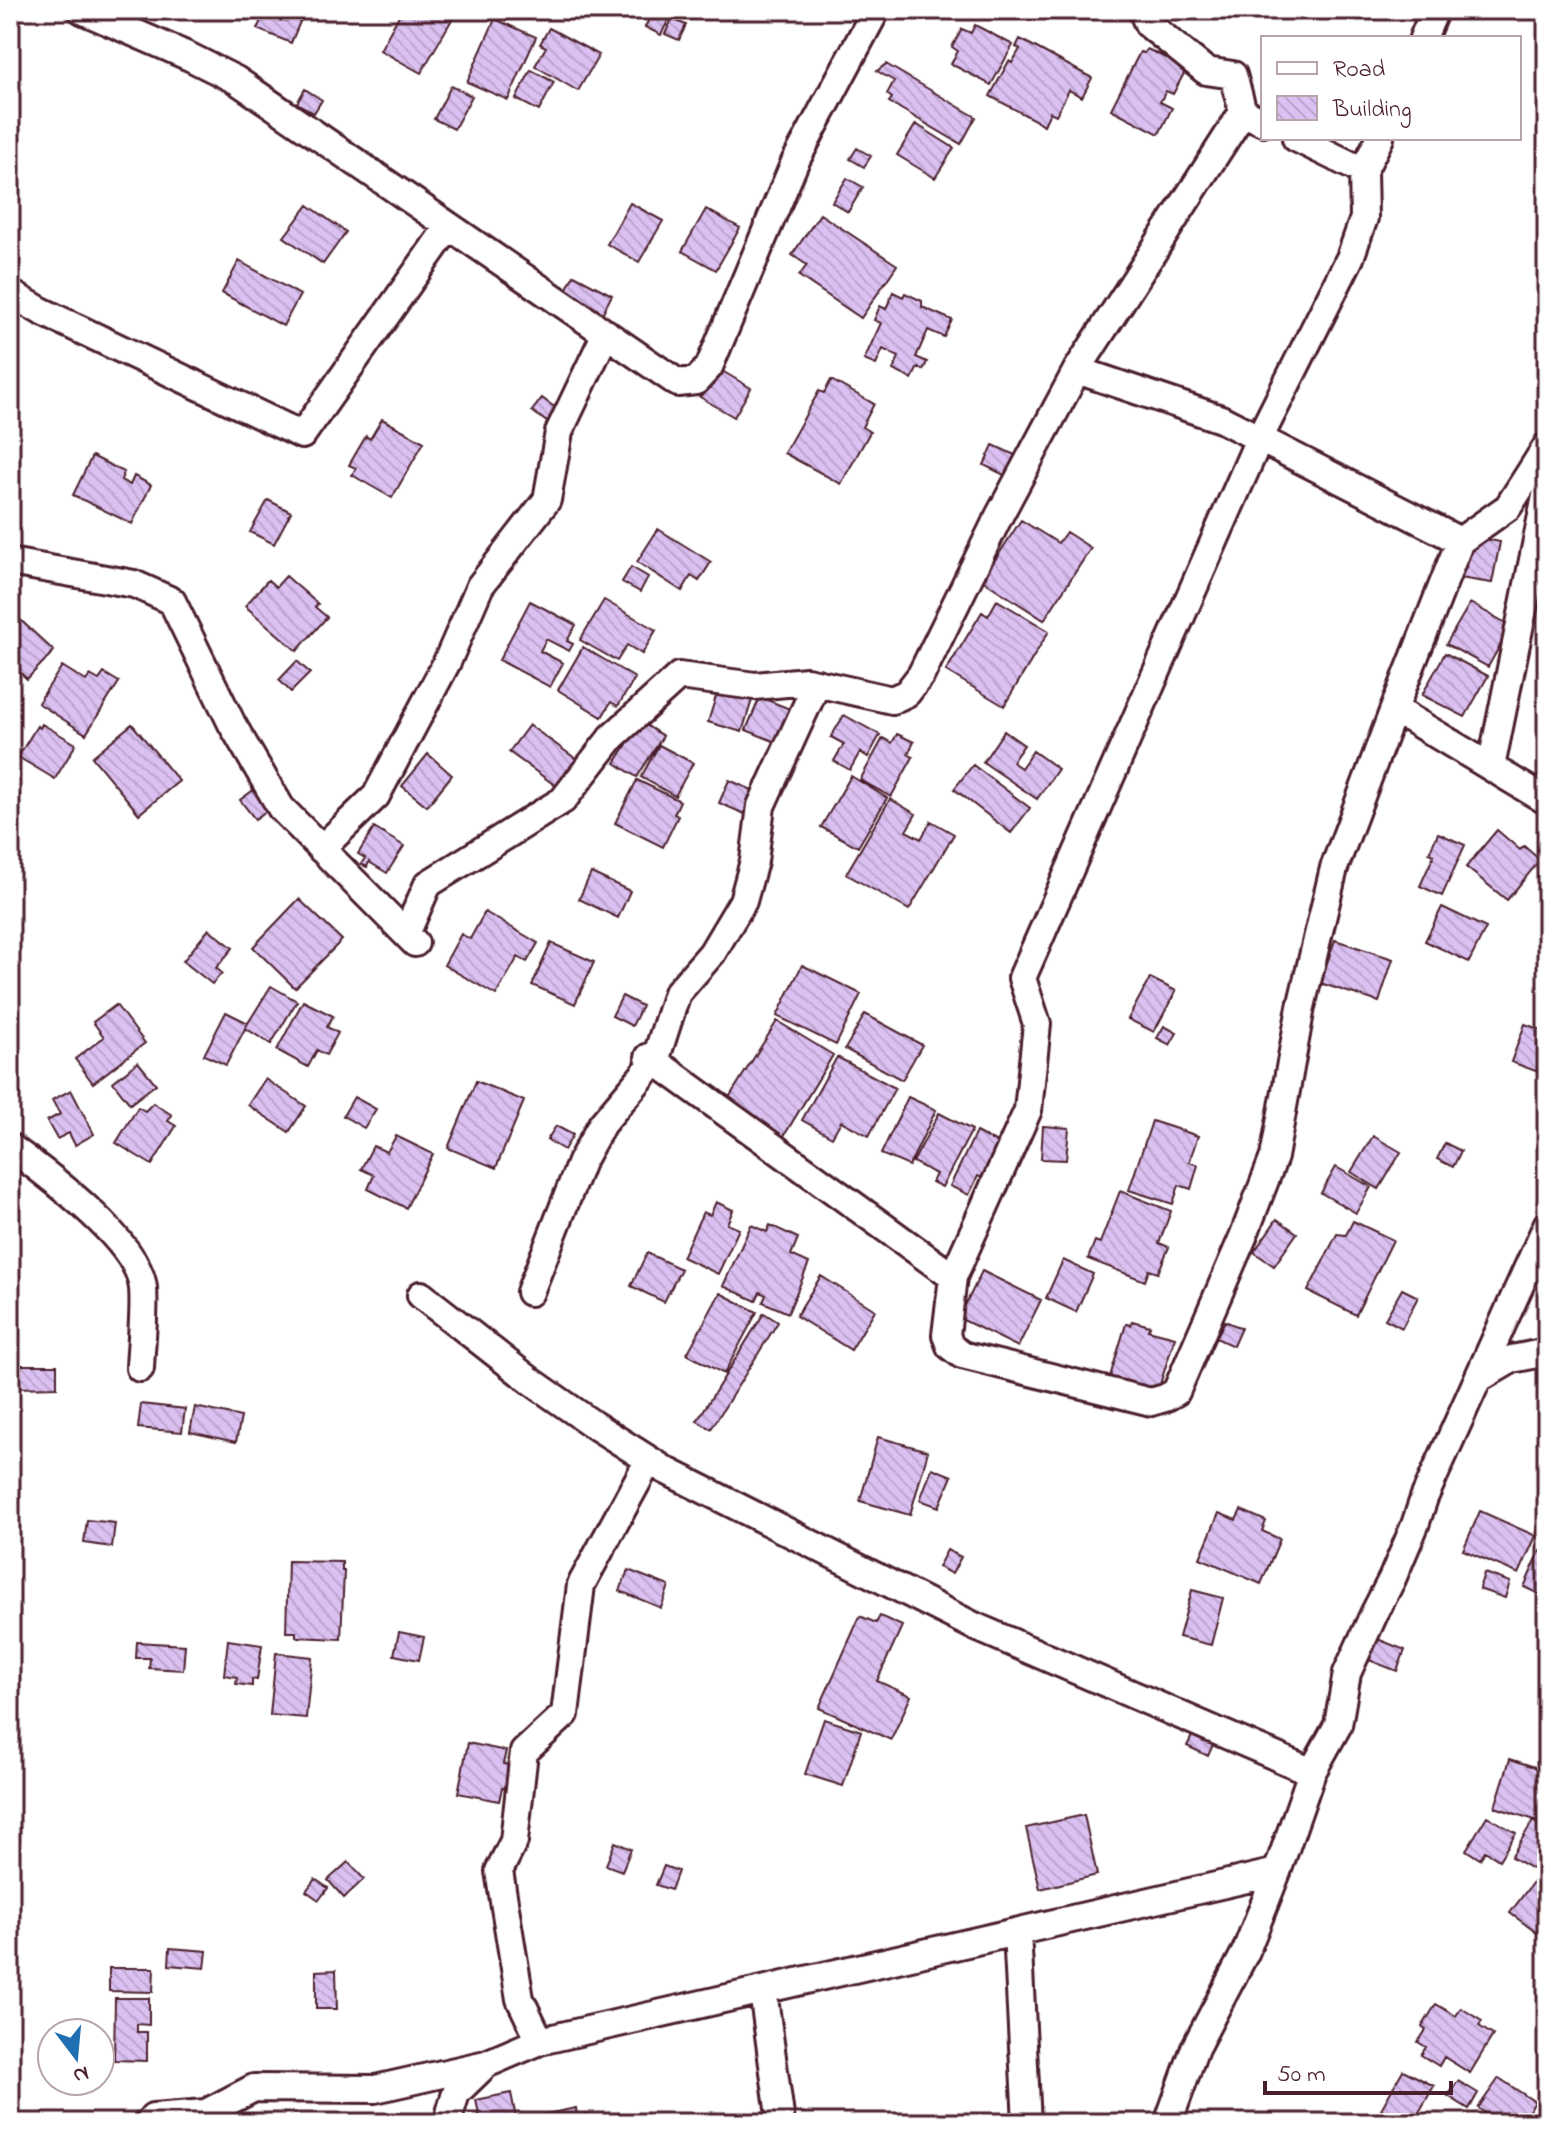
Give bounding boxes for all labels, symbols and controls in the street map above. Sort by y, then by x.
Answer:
legend [1261,36,1521,140]
text: Road [1333,53,1386,88]
text: Building [1332,93,1412,128]
north arrow [36,2017,116,2097]
scale bar [1265,2045,1451,2095]
text: N [69,2056,92,2091]
text: 50 m [1277,2058,1326,2093]

